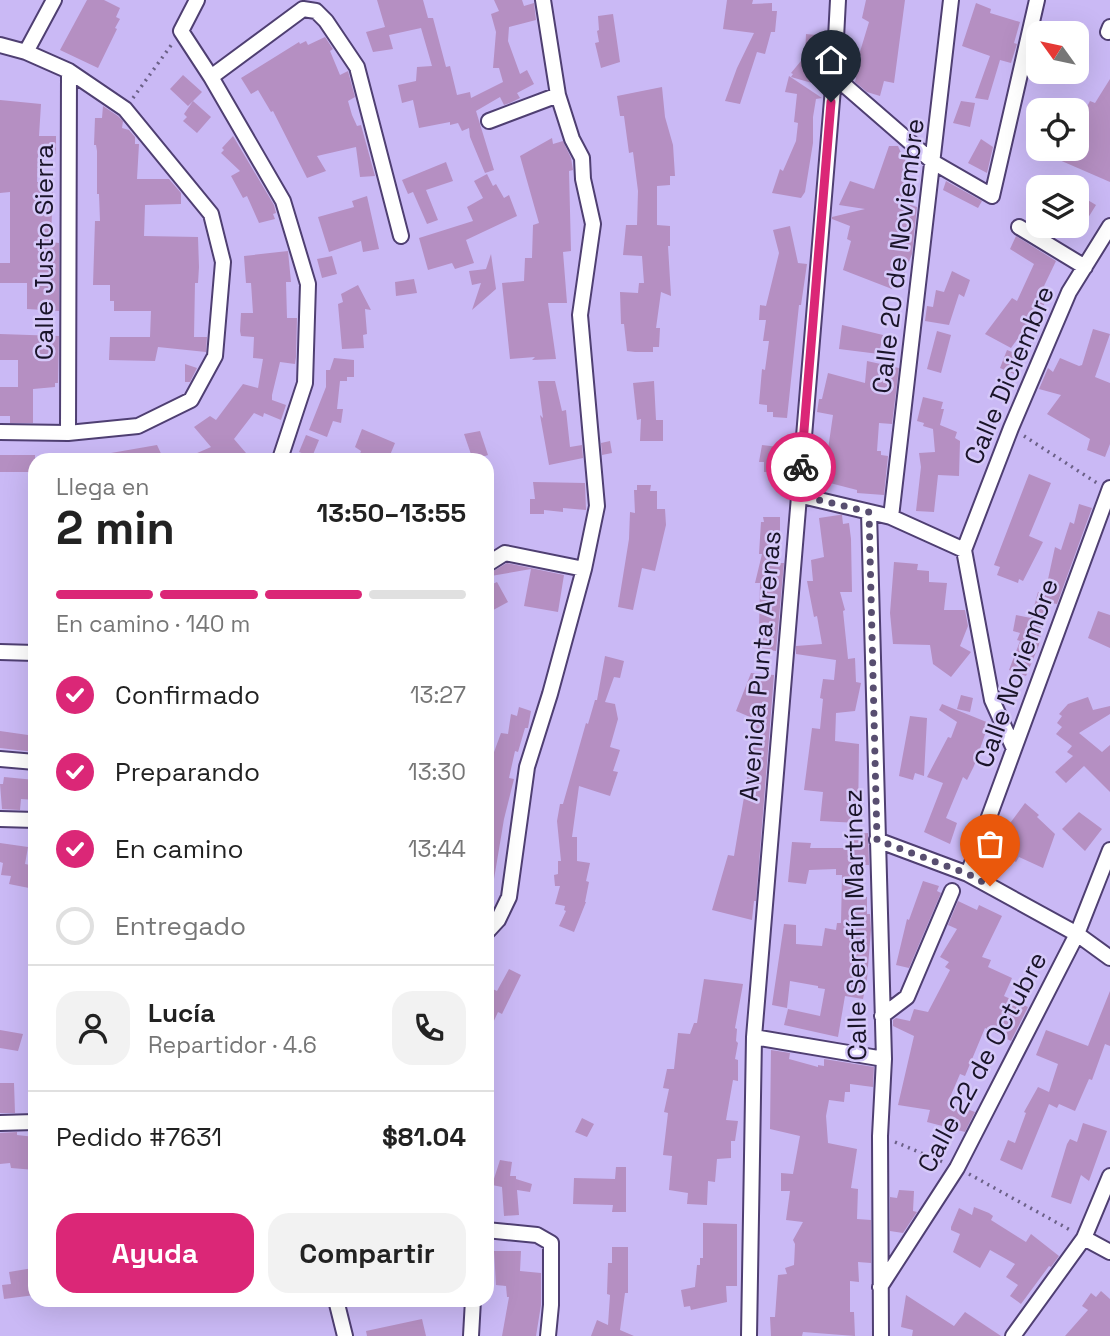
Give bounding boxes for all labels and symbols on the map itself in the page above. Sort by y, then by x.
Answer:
north arrow [1026,21,1088,84]
pin [801,30,861,102]
street label: Calle 20 de Noviembre [864,117,932,395]
street label: Calle Justo Sierra [27,144,61,360]
street label: Calle Diciembre [956,280,1062,470]
courier [766,432,836,502]
street label: Avenida Punta Arenas [731,529,789,803]
street label: Calle Noviembre [966,574,1066,772]
street label: Calle Serafín Martínez [836,789,874,1061]
pin [960,814,1020,886]
street label: Calle 22 de Octubre [909,946,1055,1178]

